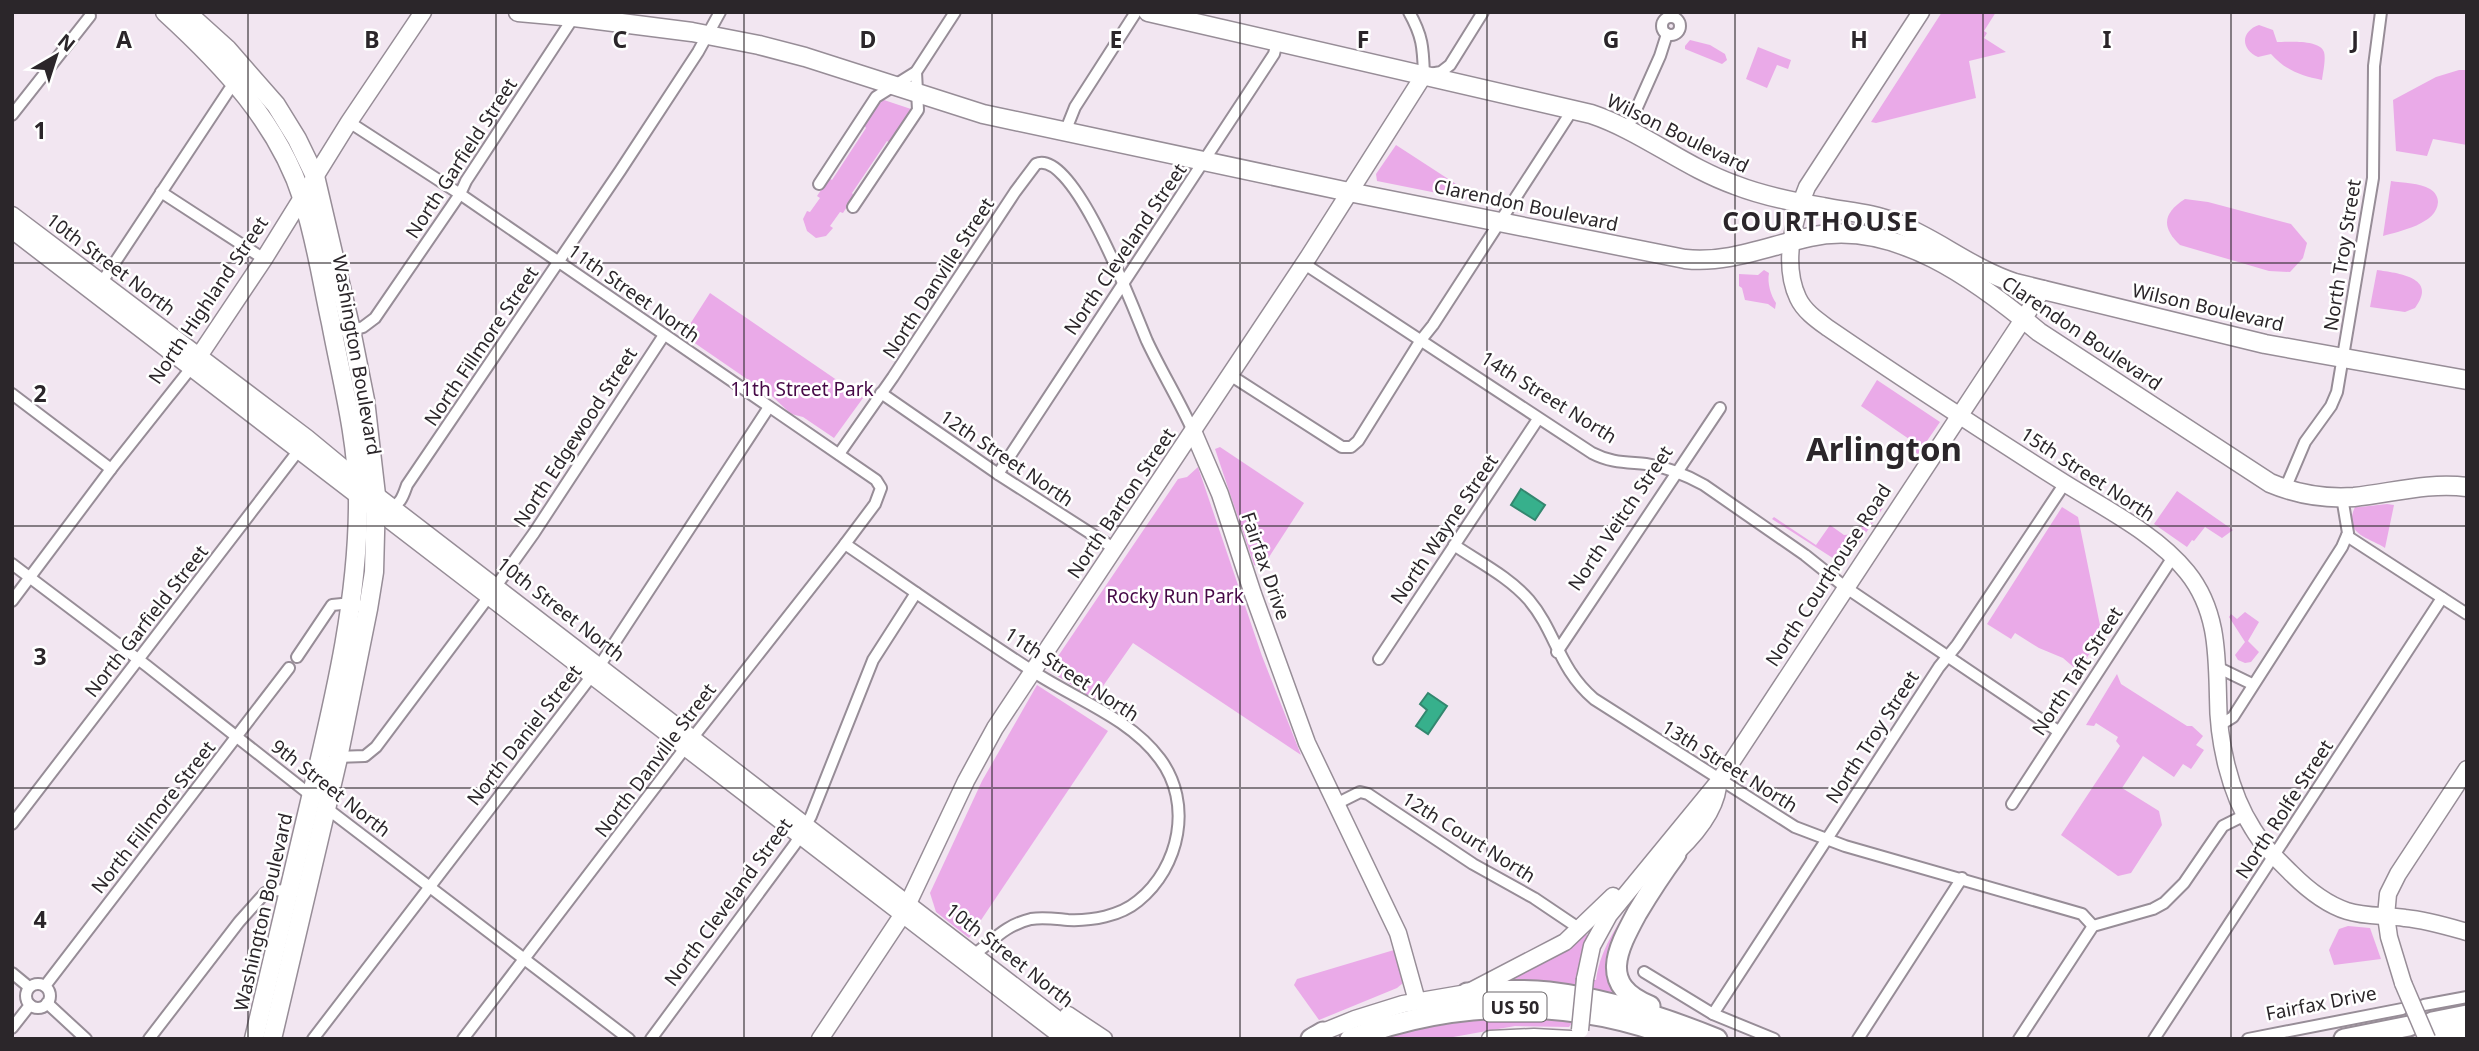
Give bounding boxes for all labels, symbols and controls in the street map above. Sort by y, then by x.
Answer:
north arrow [21,21,91,91]
text: A [116,23,132,55]
text: B [364,23,380,55]
text: C [613,23,628,55]
text: D [860,23,876,55]
text: E [1110,23,1122,55]
text: F [1357,23,1369,55]
text: G [1603,23,1619,55]
text: H [1850,23,1868,55]
text: I [2103,23,2112,55]
text: J [2349,23,2359,55]
text: N [53,28,81,58]
street label: North Garfield Street [399,73,523,243]
street label: Wilson Boulevard [1603,87,1753,179]
text: 1 [33,114,47,146]
street label: North Cleveland Street [1058,158,1192,340]
street label: Clarendon Boulevard [1432,173,1620,237]
street label: North Troy Street [2317,177,2367,333]
street label: North Danville Street [876,193,1000,363]
district label: COURTHOUSE [1722,203,1920,239]
street label: 10th Street North [41,207,181,321]
street label: North Highland Street [142,211,274,389]
street label: 11th Street North [563,238,705,348]
street label: Washington Boulevard [327,253,387,457]
street label: North Fillmore Street [418,261,544,431]
street label: Clarendon Boulevard [1997,270,2167,396]
street label: Wilson Boulevard [2130,277,2286,337]
street label: North Edgewood Street [507,342,643,532]
street label: 14th Street North [1476,345,1622,449]
park label: 11th Street Park [730,376,874,402]
text: 2 [33,377,47,409]
street label: 12th Street North [935,404,1079,512]
street label: 15th Street North [2016,421,2160,527]
street label: North Barton Street [1061,423,1181,583]
district label: Arlington [1806,426,1962,471]
street label: North Veitch Street [1562,440,1678,596]
street label: North Wayne Street [1384,449,1504,609]
street label: North Courthouse Road [1759,479,1897,671]
street label: Fairfax Drive [1235,509,1297,623]
street label: North Garfield Street [78,539,214,702]
street label: 10th Street North [492,551,630,667]
park label: Rocky Run Park [1106,583,1244,609]
street label: North Taft Street [2026,602,2128,740]
street label: 11th Street North [1000,621,1144,727]
text: 3 [33,640,47,672]
street label: North Daniel Street [461,659,587,811]
street label: North Troy Street [1819,666,1925,808]
street label: North Danville Street [588,678,722,842]
street label: 13th Street North [1657,714,1803,818]
street label: 9th Street North [266,733,396,843]
street label: North Rolfe Street [2229,734,2339,884]
street label: North Fillmore Street [85,735,221,899]
street label: 12th Court North [1397,786,1541,888]
street label: Washington Boulevard [228,810,298,1014]
street label: North Cleveland Street [658,813,798,991]
street label: 10th Street North [941,897,1079,1013]
text: 4 [33,903,47,935]
street label: Fairfax Drive [2263,980,2379,1026]
road number: US 50 [1484,992,1546,1022]

